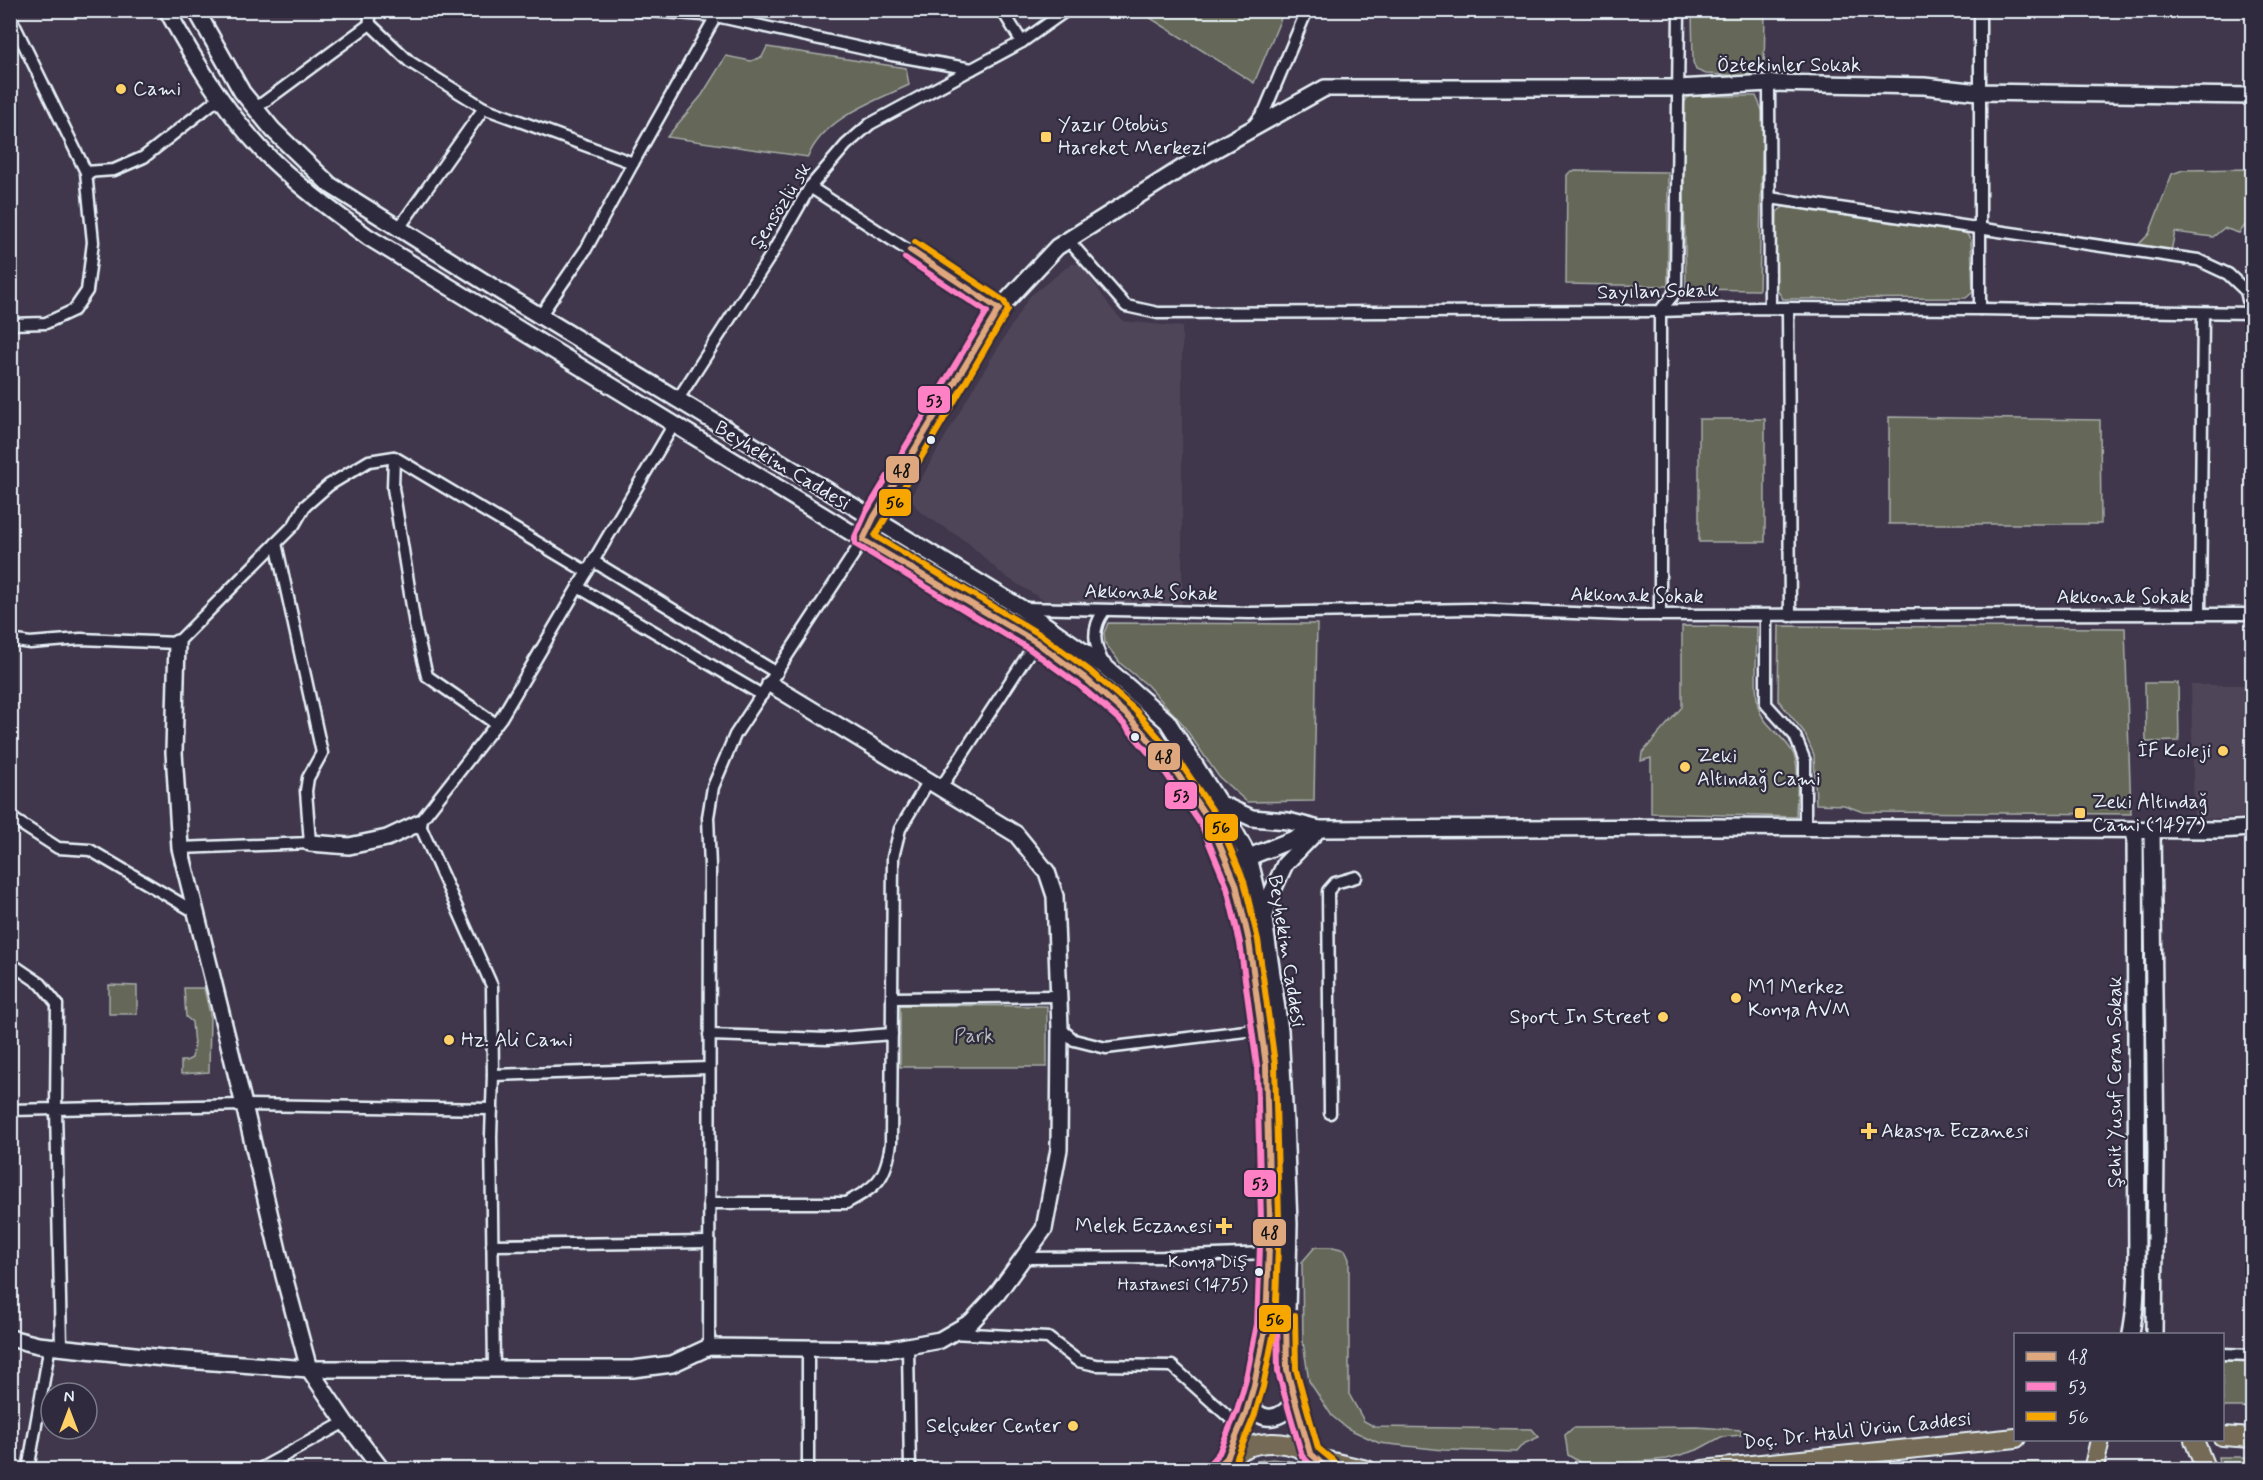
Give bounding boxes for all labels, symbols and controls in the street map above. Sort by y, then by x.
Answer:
street label: Öztekinler Sokak [1717,52,1861,79]
place label: Cami [133,76,181,103]
marker: Cami [114,82,128,96]
place label: Yazır Otobüs Hareket Merkezi [1058,112,1207,162]
marker: Yazır Otobüs Hareket Merkezi [1039,130,1053,144]
street label: Şensözlü sk [744,157,818,255]
street label: Sayılan Sokak [1597,277,1719,307]
line badge: 53 [917,385,951,414]
text: 53 [926,391,942,412]
street label: Beyhekim Caddesi [709,415,855,517]
unlabelled marker [925,434,937,446]
line badge: 48 [885,455,920,484]
text: 48 [893,461,911,482]
line badge: 56 [878,488,912,517]
text: 56 [886,493,904,514]
street label: Akkonak Sokak [1084,578,1218,608]
street label: Akkonak Sokak [1570,581,1704,611]
street label: Akkonak Sokak [2056,584,2190,611]
unlabelled marker [1129,731,1141,743]
place label: İF Koleji [2137,738,2211,765]
line badge: 48 [1147,742,1181,771]
place label: Zeki Altındağ Cami [1697,743,1821,793]
marker: İF Koleji [2216,744,2230,758]
text: 48 [1155,747,1173,768]
marker: Zeki Altındağ Cami [1678,760,1692,774]
line badge: 53 [1164,781,1198,810]
text: 53 [1173,786,1189,807]
place label: Zeki Altındağ Cami (1497) [2092,789,2207,839]
marker: Zeki Altındağ Cami (1497) [2073,806,2087,820]
line badge: 56 [1204,813,1239,842]
text: 56 [1212,818,1230,839]
street label: Beyhekim Caddesi [1261,873,1311,1029]
place label: M1 Merkez Konya AVM [1748,974,1850,1024]
street label: Şehit Yusuf Ceran Sokak [2102,976,2129,1188]
marker: M1 Merkez Konya AVM [1729,991,1743,1005]
place label: Sport In Street [1510,1004,1651,1031]
marker: Sport In Street [1656,1010,1670,1024]
park label: Park [954,1023,994,1050]
place label: Hz. Ali Cami [461,1027,573,1054]
marker: Hz. Ali Cami [442,1033,456,1047]
place label: Akasya Eczanesi [1881,1118,2029,1145]
marker: Akasya Eczanesi [1862,1124,1876,1138]
line badge: 53 [1243,1169,1277,1198]
text: 53 [1252,1174,1268,1195]
place label: Melek Eczanesi [1075,1213,1212,1240]
line badge: 48 [1252,1218,1287,1247]
marker: Melek Eczanesi [1217,1219,1231,1233]
text: 48 [1261,1223,1279,1244]
place label: Konya Diş Hastanesi (1475) [1117,1250,1249,1297]
marker: Konya Diş Hastanesi (1475) [1253,1266,1265,1278]
line badge: 56 [1258,1304,1292,1333]
text: 56 [1266,1310,1284,1331]
legend [2014,1333,2224,1441]
text: 48 [2068,1346,2088,1370]
text: 53 [2068,1376,2087,1400]
north arrow [39,1381,99,1441]
text: N [64,1387,74,1408]
street label: Doç. Dr. Halil Ürün Caddesi [1741,1406,1973,1456]
text: 56 [2068,1406,2089,1430]
place label: Selçuker Center [926,1413,1062,1440]
marker: Selçuker Center [1066,1419,1080,1433]

